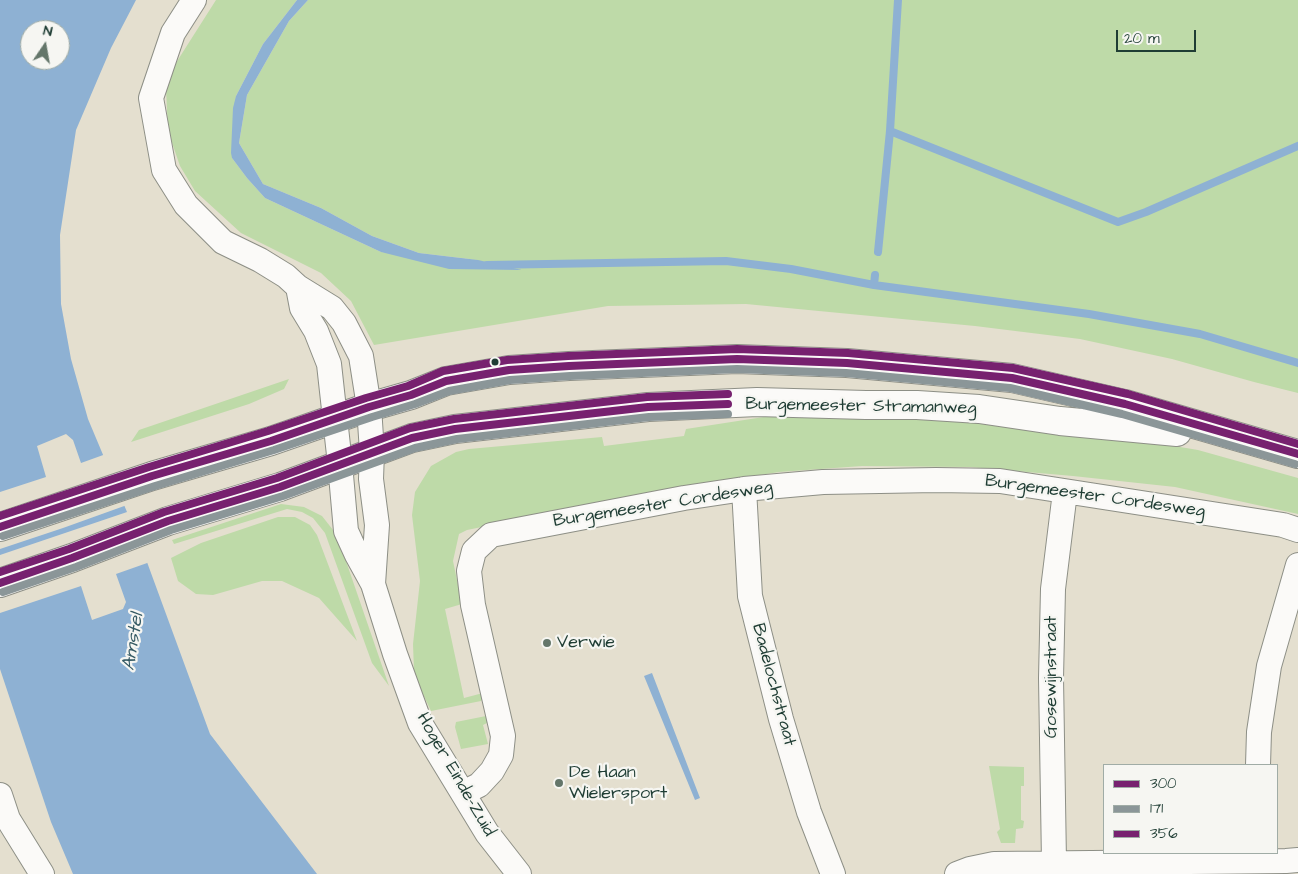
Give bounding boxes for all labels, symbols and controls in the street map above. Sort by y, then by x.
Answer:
north arrow [20,20,70,70]
scale bar [1118,20,1198,52]
text: N [42,21,54,42]
text: 20 m [1124,28,1160,49]
unlabelled marker [490,357,500,367]
street label: Burgemeester Stramanweg [745,394,977,420]
street label: Burgemeester Cordesweg [984,471,1206,523]
street label: Burgemeester Cordesweg [552,477,774,533]
water label: Amstel [118,612,150,672]
street label: Gosewijnstraat [1041,616,1063,738]
street label: Badelochstraat [746,621,800,749]
place label: Verwie [557,632,615,654]
marker: Verwie [541,637,553,649]
street label: Hoger Einde-Zuid [411,709,499,841]
place label: De Haan Wielersport [569,762,667,804]
legend [1103,764,1278,854]
text: 300 [1150,773,1177,794]
marker: De Haan Wielersport [553,777,565,789]
text: 171 [1150,798,1163,819]
text: 356 [1150,823,1178,844]

